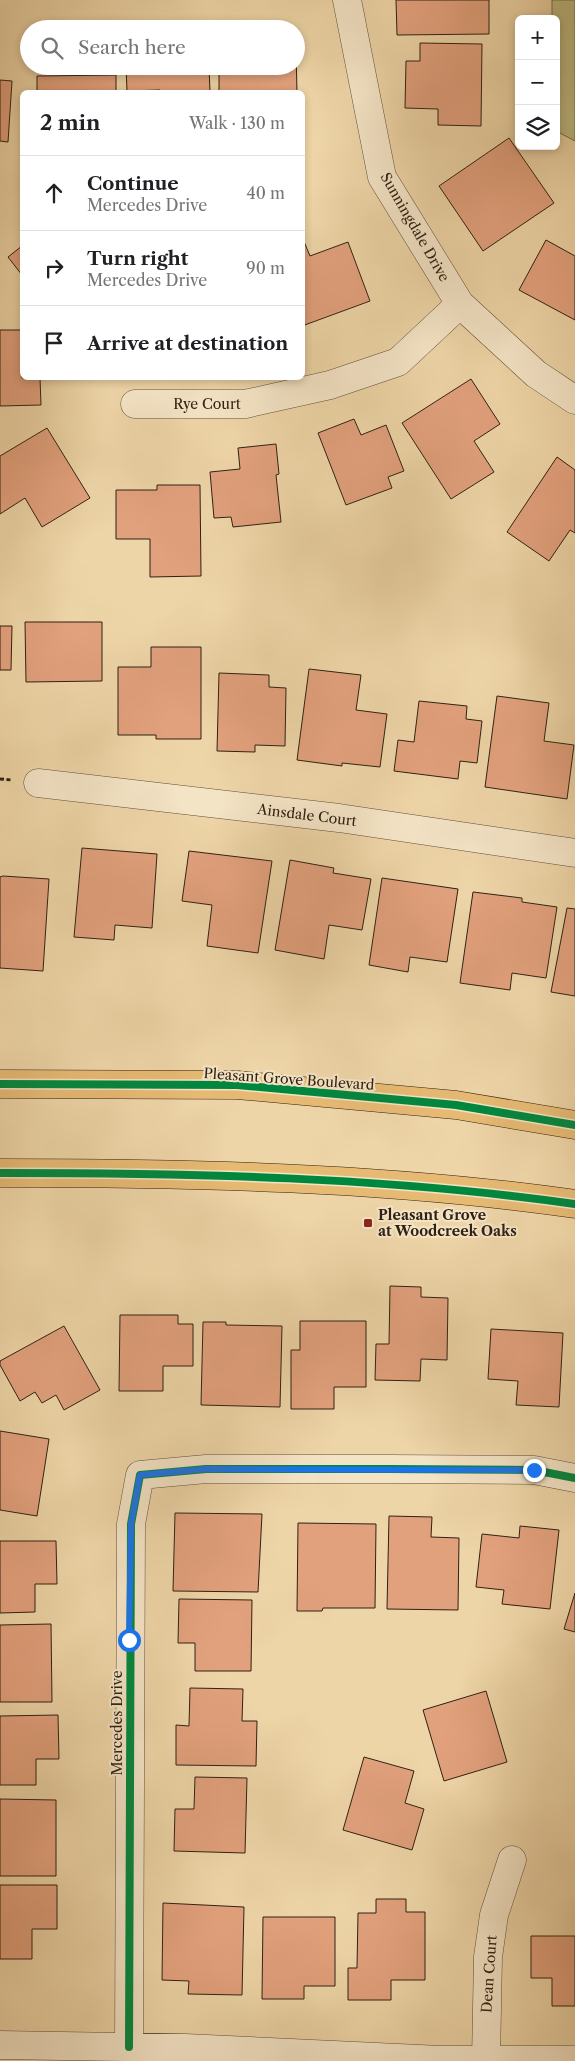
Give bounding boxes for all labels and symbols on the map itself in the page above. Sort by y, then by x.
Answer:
street label: Sunningdale Drive [376,169,454,285]
street label: Rye Court [173,395,241,413]
street label: Ainsdale Court [255,800,358,830]
street label: Pleasant Grove Boulevard [203,1064,375,1094]
place label: Pleasant Grove at Woodcreek Oaks [378,1206,517,1240]
marker: Pleasant Grove at Woodcreek Oaks [362,1217,374,1229]
route end [523,1459,546,1482]
route start [118,1629,141,1652]
street label: Mercedes Drive [108,1670,126,1776]
street label: Dean Court [477,1934,501,2013]

